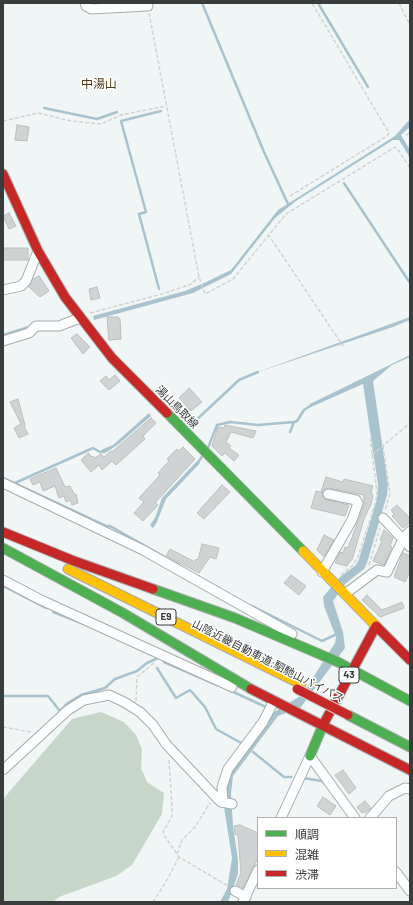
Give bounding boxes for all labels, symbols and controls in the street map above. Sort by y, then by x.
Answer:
district label: 中湯山 [81,77,117,91]
street label: 湯山鳥取線 [153,383,201,431]
road number: E9 [156,609,176,625]
street label: 山陰近畿自動車道;駟馳山バイパス [190,617,346,705]
road number: 43 [339,667,359,683]
legend [257,817,397,889]
text: 順調 [295,827,319,841]
text: 混雑 [295,847,319,861]
text: 渋滞 [295,867,319,881]

